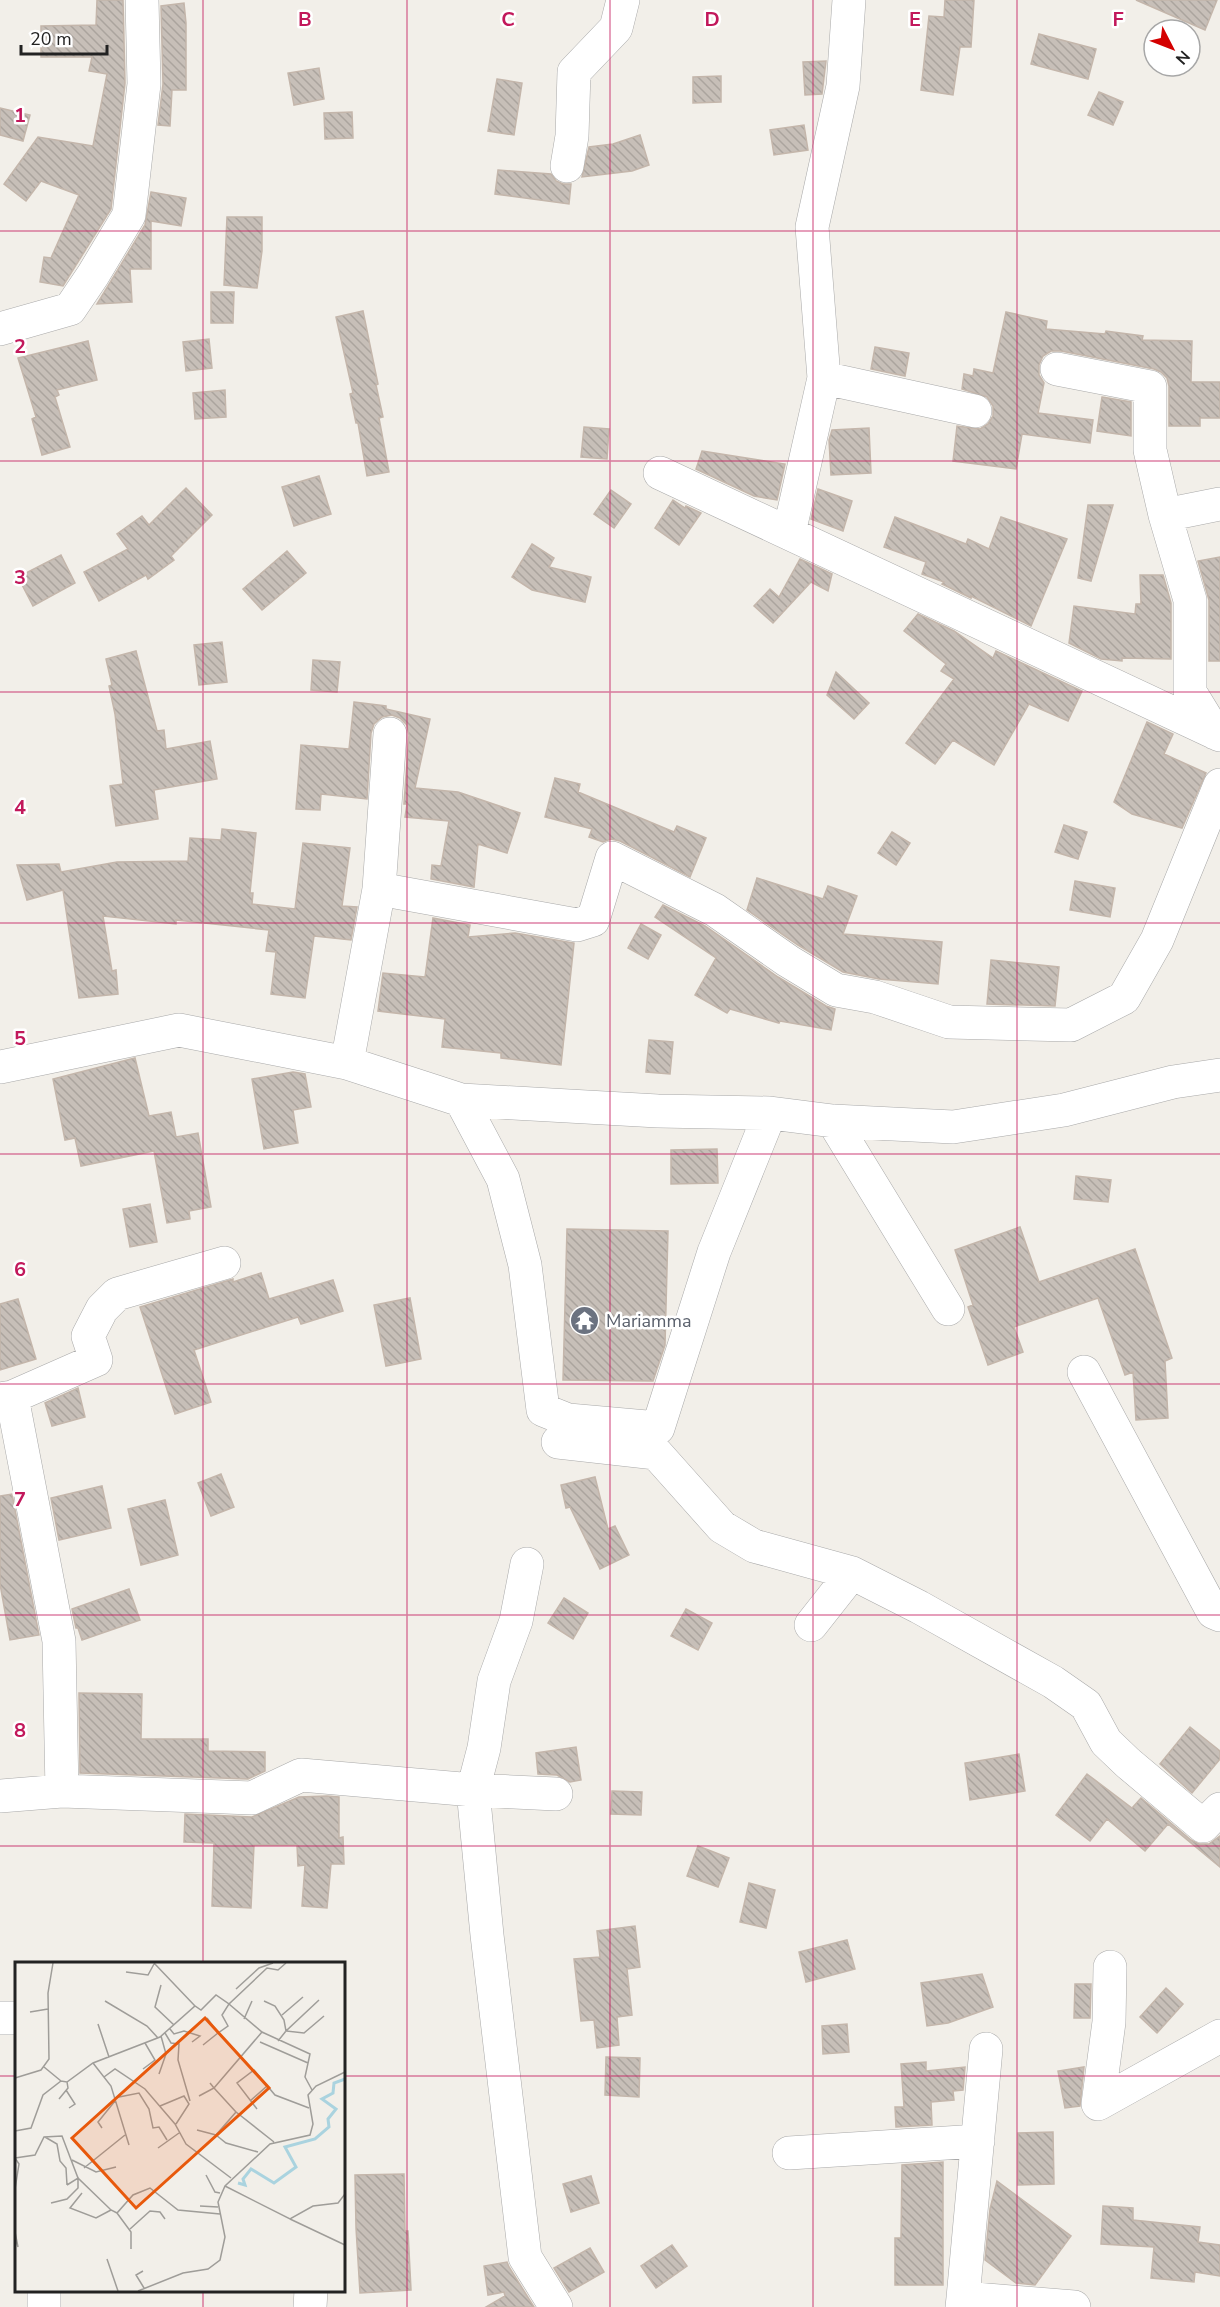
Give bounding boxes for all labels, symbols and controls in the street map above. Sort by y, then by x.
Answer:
text: B [298,6,312,33]
text: C [501,6,515,33]
text: D [704,6,720,33]
text: E [909,6,921,33]
text: F [1112,6,1124,33]
scale bar [21,18,106,56]
north arrow [1142,18,1202,78]
text: 20 m [30,27,72,51]
text: N [1170,46,1195,69]
text: 1 [14,102,26,129]
text: 2 [14,333,26,360]
text: 3 [14,564,26,591]
text: 4 [14,794,26,821]
text: 5 [14,1025,26,1052]
text: 6 [14,1256,26,1283]
temple icon: Mariamma [569,1305,601,1337]
place label: Mariamma [606,1309,691,1333]
text: 7 [14,1486,26,1513]
text: 8 [14,1717,26,1744]
inset map [15,1962,345,2292]

